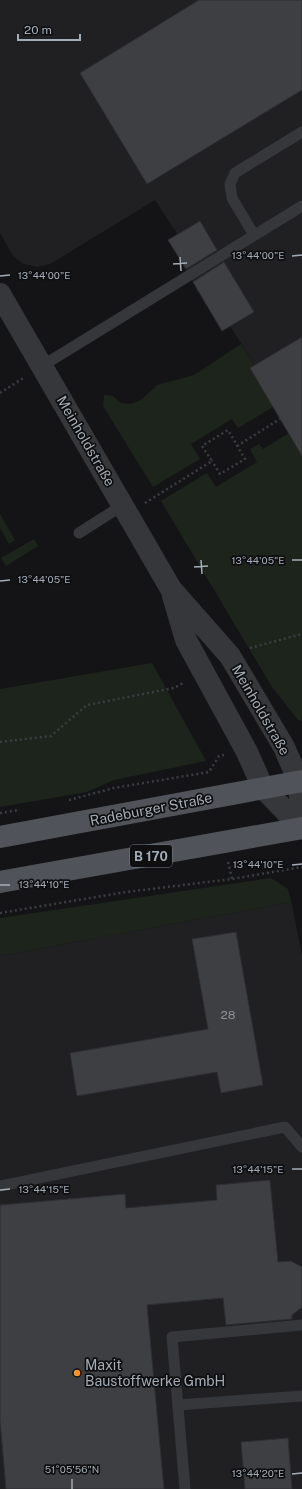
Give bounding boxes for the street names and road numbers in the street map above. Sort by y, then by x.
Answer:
street label: Meinholdstraße [54,393,118,489]
street label: Meinholdstraße [229,662,293,758]
street label: Radeburger Straße [89,789,214,829]
road number: B 170 [130,845,172,867]

